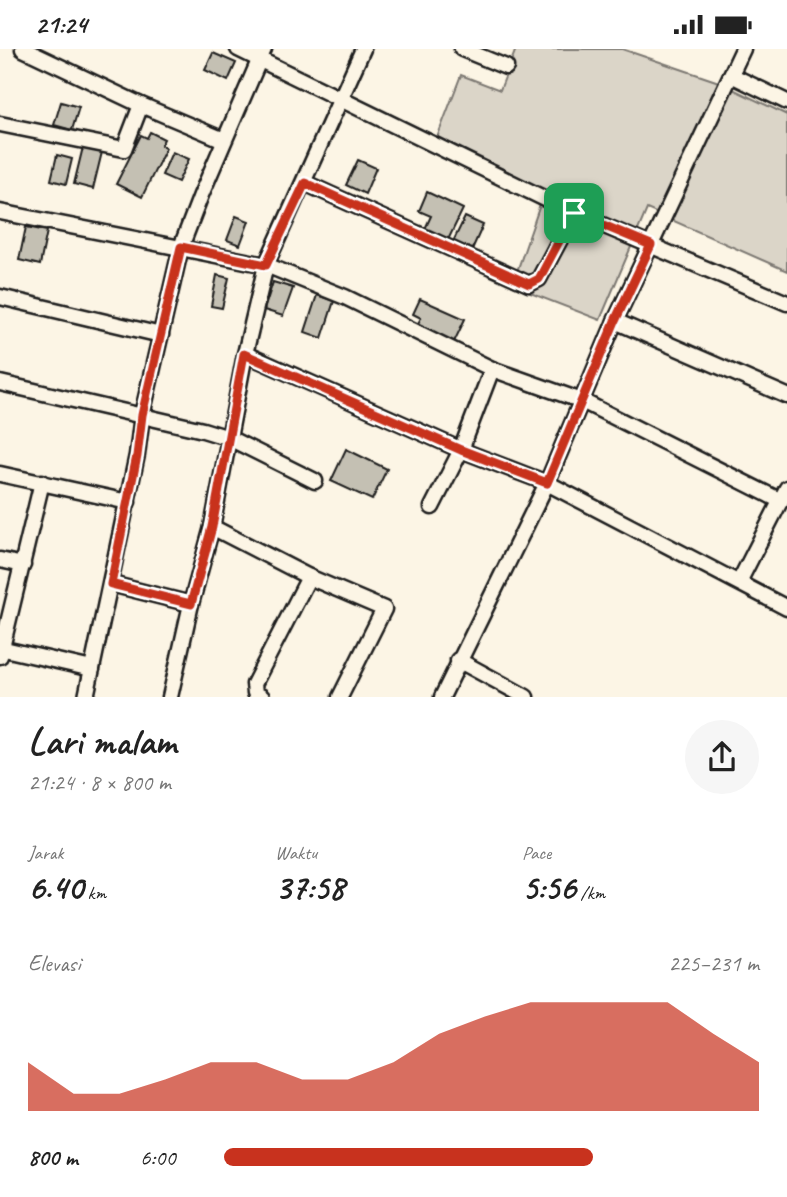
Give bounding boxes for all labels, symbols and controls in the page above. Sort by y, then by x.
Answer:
text: 21:24 [35,8,87,41]
pin [544,183,604,243]
icon: arrive [555,194,593,232]
text: Lari malam [28,718,176,765]
button: share [685,720,759,794]
text: 21:24 · 8 × 800 m [28,768,171,797]
text: Jarak [28,841,63,865]
text: Waktu [275,841,317,865]
text: Pace [522,841,551,865]
text: 6.40 [28,865,83,910]
text: 37:58 [275,865,344,910]
text: 5:56 [522,865,576,910]
text: km [83,881,106,905]
text: /km [576,881,605,905]
text: Elevasi [28,949,81,978]
text: 225–231 m [668,949,759,978]
text: 800 m [28,1143,78,1172]
text: 6:00 [140,1143,176,1172]

